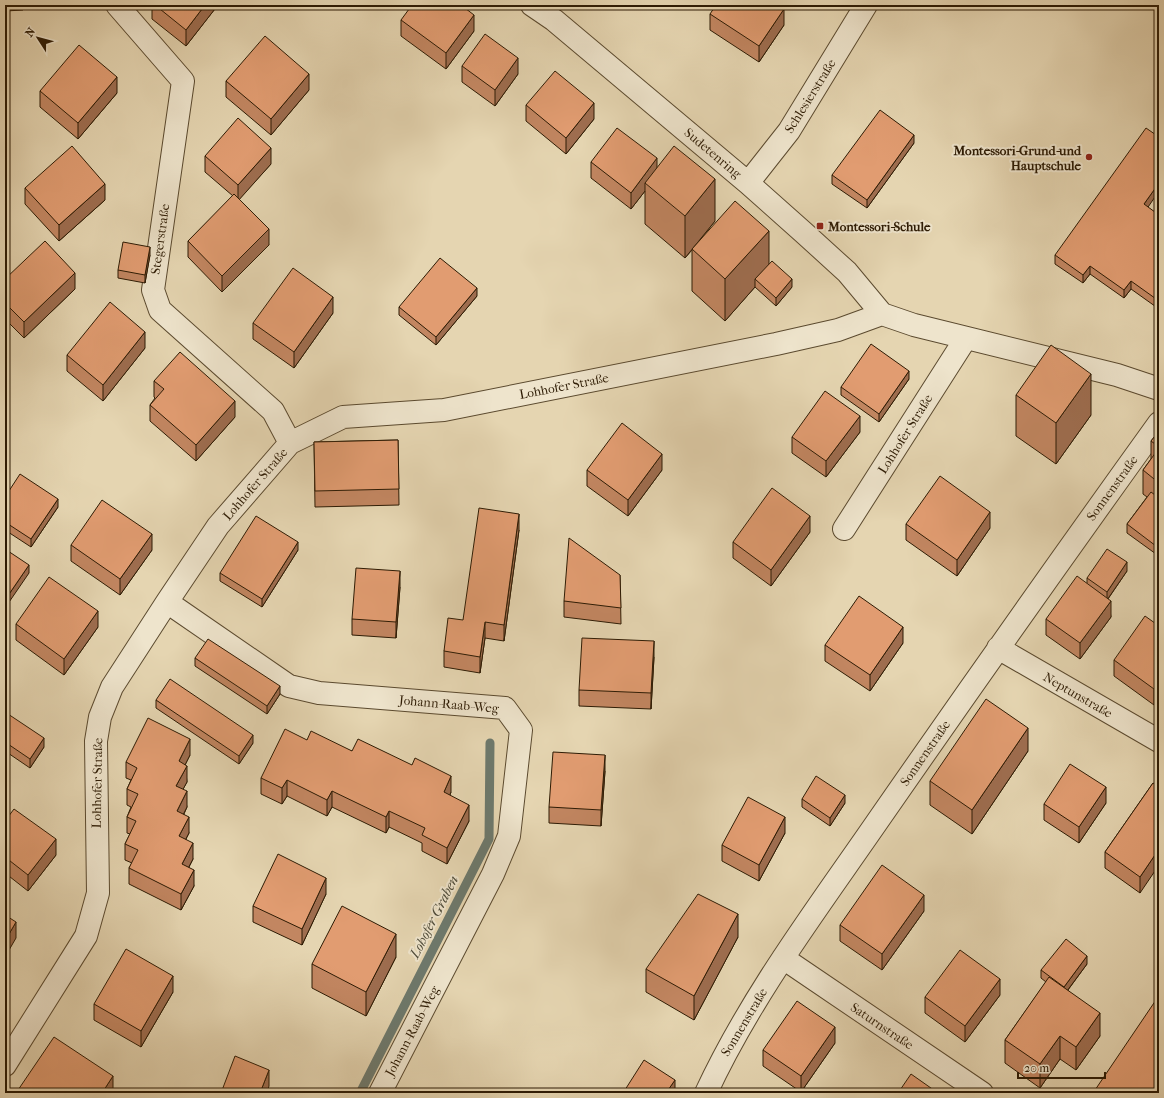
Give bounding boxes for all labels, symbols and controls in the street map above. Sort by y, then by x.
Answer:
north arrow [18,18,58,58]
text: N [23,25,38,40]
street label: Schlesierstraße [781,56,839,136]
street label: Sudetenring [681,125,745,182]
place label: Montessori-Grund-und Hauptschule [952,143,1082,174]
marker: Montessori-Grund-und Hauptschule [1084,152,1094,162]
street label: Stegerstraße [148,202,172,275]
place label: Montessori-Schule [827,219,931,234]
marker: Montessori-Schule [815,221,825,231]
street label: Lohhofer Straße [518,370,611,402]
street label: Lohhofer Straße [875,391,936,476]
street label: Lohhofer Straße [220,444,291,523]
street label: Sonnenstraße [1083,452,1141,523]
street label: Neptunstraße [1041,669,1116,721]
street label: Johann-Raab-Weg [398,692,501,716]
street label: Sonnenstraße [897,717,953,789]
street label: Lohhofer Straße [89,737,105,828]
water label: Lohofer Graben [405,873,462,962]
street label: Johann-Raab-Weg [381,982,443,1080]
street label: Sonnenstraße [718,985,770,1059]
street label: Saturnstraße [848,1000,917,1053]
scale bar [1018,1054,1105,1080]
text: 20 m [1024,1061,1049,1075]

